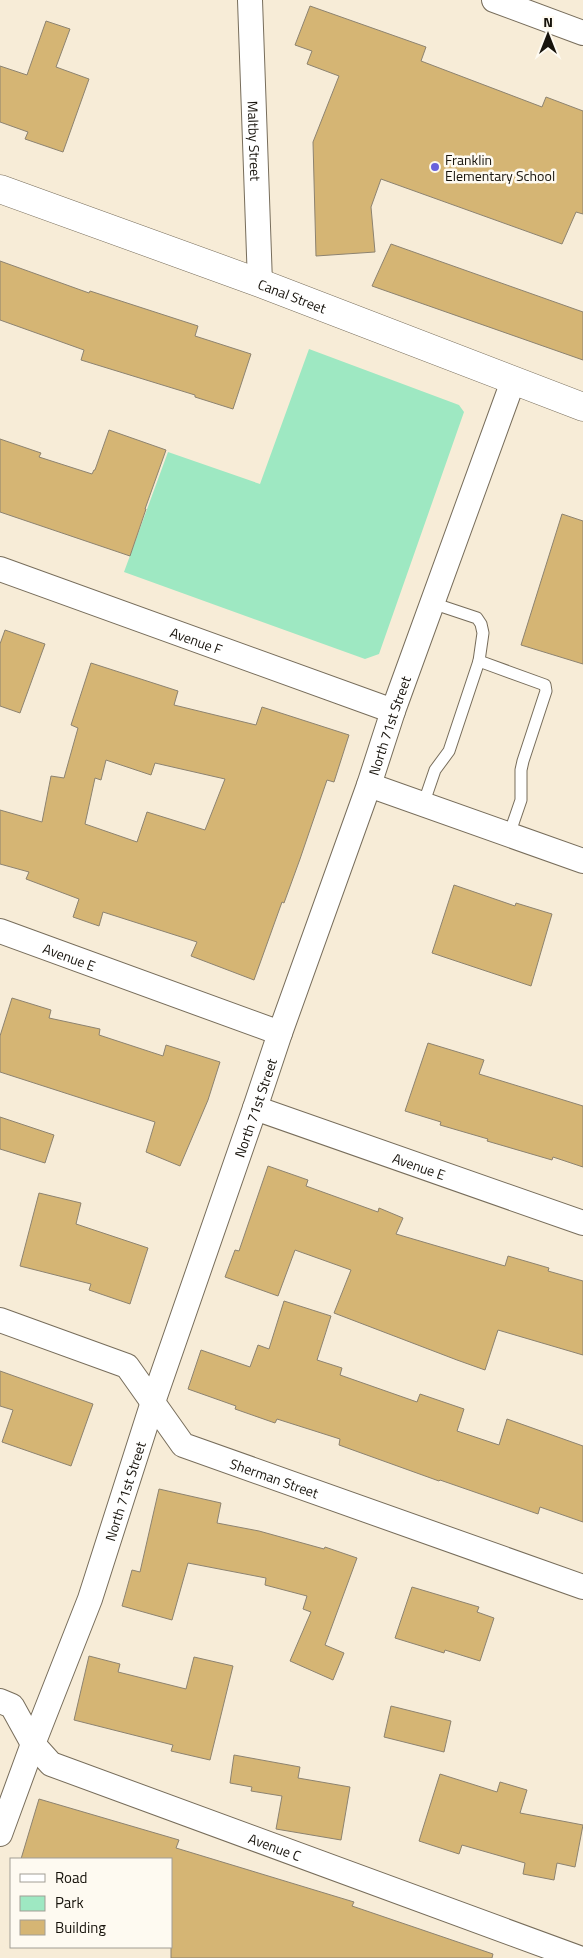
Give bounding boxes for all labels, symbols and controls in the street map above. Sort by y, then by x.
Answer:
north arrow [523,10,573,60]
text: N [543,11,553,32]
street label: Maltby Street [243,100,267,181]
place label: Franklin Elementary School [445,149,555,186]
marker: Franklin Elementary School [429,161,441,173]
street label: Canal Street [255,273,330,318]
street label: Avenue F [167,621,226,659]
street label: North 71st Street [362,673,415,778]
street label: Avenue E [40,937,99,976]
street label: North 71st Street [228,1055,281,1160]
street label: Avenue E [390,1147,449,1185]
street label: North 71st Street [99,1438,150,1544]
street label: Sherman Street [227,1452,322,1503]
street label: Avenue C [246,1827,305,1866]
legend [10,1858,172,1948]
text: Road [55,1866,87,1889]
text: Park [55,1891,84,1914]
text: Building [55,1916,106,1939]

